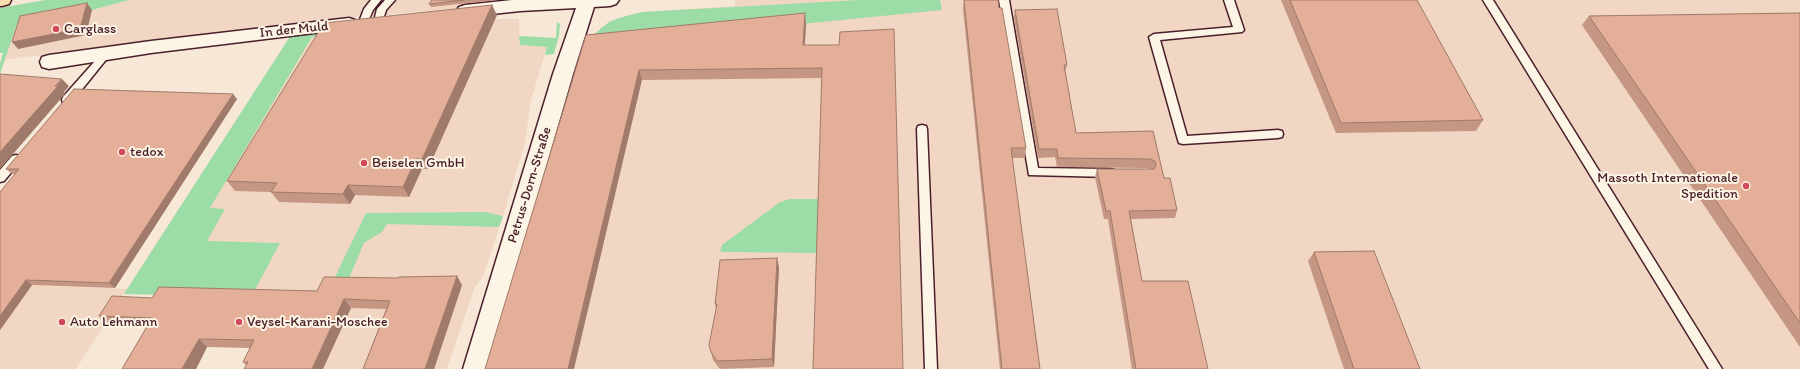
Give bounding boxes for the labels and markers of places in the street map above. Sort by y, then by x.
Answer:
place label: Carglass [64,21,116,37]
marker: Carglass [51,24,61,34]
place label: tedox [130,144,163,160]
marker: tedox [117,147,127,157]
place label: Beiselen GmbH [372,155,464,171]
marker: Beiselen GmbH [359,158,369,168]
place label: Massoth Internationale Spedition [1597,170,1738,202]
marker: Massoth Internationale Spedition [1741,181,1751,191]
place label: Auto Lehmann [70,314,157,330]
place label: Veysel-Karani-Moschee [247,314,388,330]
marker: Auto Lehmann [57,317,67,327]
marker: Veysel-Karani-Moschee [234,317,244,327]

